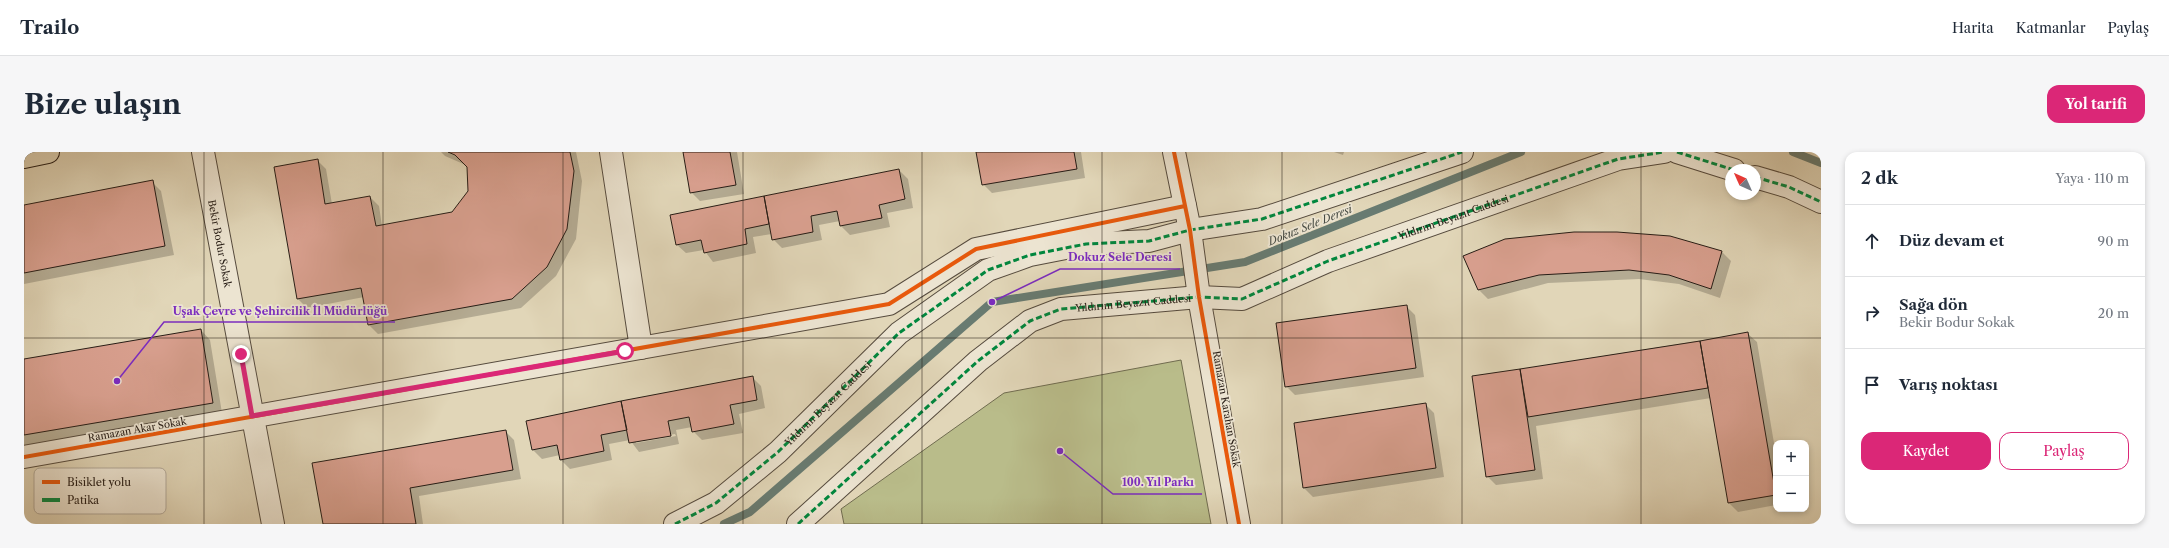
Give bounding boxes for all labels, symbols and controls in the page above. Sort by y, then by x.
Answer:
text: Trailo [20,16,79,39]
text: Harita [1952,19,1994,37]
text: Katmanlar [2016,19,2086,37]
text: Paylaş [2108,19,2149,37]
button: Yol tarifi [2047,85,2145,123]
text: Bize ulaşın [24,87,181,121]
north arrow [1725,164,1761,200]
text: 2 dk [1861,168,1898,188]
text: Yaya · 110 m [2056,170,2129,186]
street label: Yıldırım Beyazıt Caddesi [1395,192,1510,243]
street label: Bekir Bodur Sokak [205,199,235,290]
water label: Dokuz Sele Deresi [1265,202,1355,249]
icon: ahead [1861,230,1883,252]
text: Düz devam et [1899,231,2004,250]
text: 90 m [2098,233,2129,249]
callout: Dokuz Sele Deresi [1060,246,1180,269]
text: Dokuz Sele Deresi [1068,250,1172,264]
street label: Yıldırım Beyazıt Caddesi [1074,292,1192,315]
text: Sağa dön [1899,295,1968,314]
callout: Uşak Çevre ve Şehircilik İl Müdürlüğü [164,299,395,322]
icon: right [1861,302,1883,324]
text: Uşak Çevre ve Şehircilik İl Müdürlüğü [173,304,388,318]
text: 20 m [2098,305,2129,321]
text: Bekir Bodur Sokak [1899,314,2015,330]
route start [616,342,634,360]
route end [232,345,250,363]
street label: Ramazan Karahan Sokak [1210,350,1243,470]
street label: Yıldırım Beyazıt Caddesi [781,358,874,450]
icon: arrive [1861,374,1883,396]
text: Varış noktası [1899,375,1998,394]
street label: Ramazan Akar Sokak [87,414,189,445]
button: Kaydet [1861,432,1991,470]
button: Paylaş [1999,432,2129,470]
map controls [1773,440,1809,512]
button: + [1773,440,1809,476]
legend [34,468,166,514]
callout: 100. Yıl Parkı [1113,471,1202,494]
text: Bisiklet yolu [67,475,131,489]
text: 100. Yıl Parkı [1122,475,1194,489]
button: − [1773,476,1809,512]
text: Patika [67,493,99,507]

